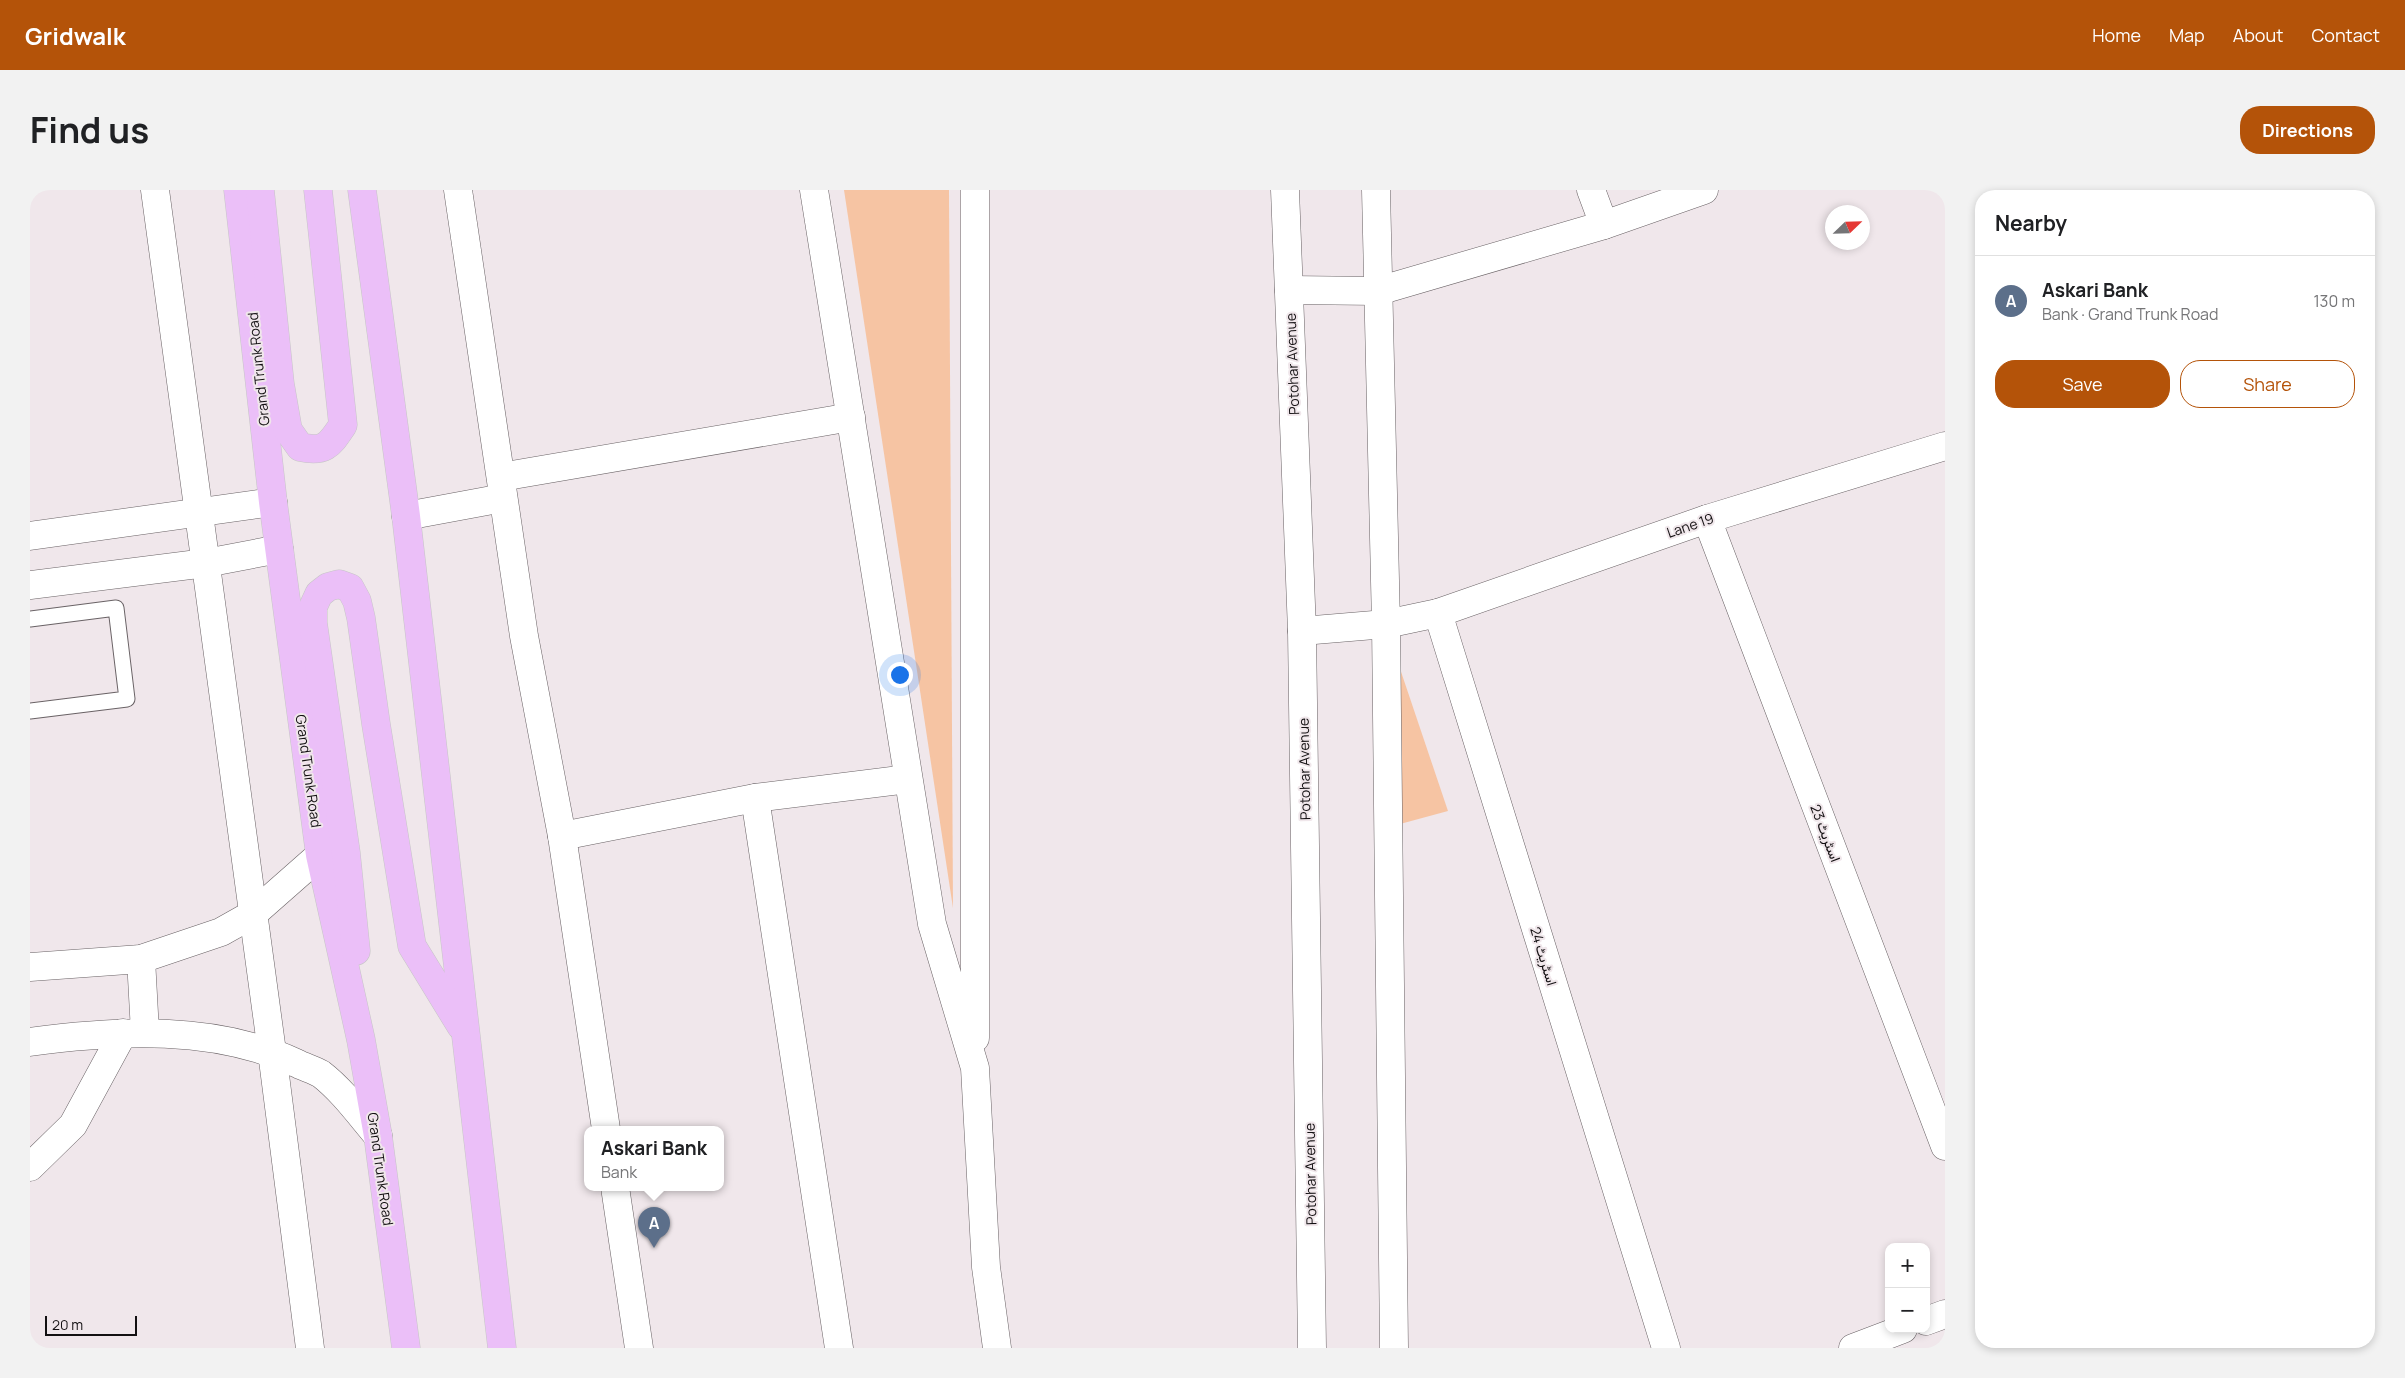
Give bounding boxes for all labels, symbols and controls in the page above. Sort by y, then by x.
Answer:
text: Gridwalk [25,19,126,52]
text: Home [2092,23,2141,47]
text: Map [2169,23,2205,47]
text: About [2233,23,2283,47]
text: Contact [2311,23,2380,47]
text: Find us [30,106,149,154]
button: Directions [2240,106,2375,154]
north arrow [1825,205,1870,250]
text: Nearby [1995,209,2067,237]
text: Askari Bank [2042,277,2148,303]
text: A [2006,290,2016,312]
text: 130 m [2313,290,2355,312]
text: Bank · Grand Trunk Road [2042,303,2218,325]
street label: Grand Trunk Road [243,311,273,427]
street label: Potohar Avenue [1281,313,1303,415]
button: Save [1995,360,2170,408]
button: Share [2180,360,2355,408]
street label: Lane 19 [1664,508,1716,542]
your location [887,662,913,688]
street label: Grand Trunk Road [292,713,326,829]
street label: Potohar Avenue [1294,718,1314,820]
street label: اسٹریٹ 23 [1806,801,1846,865]
street label: اسٹریٹ 24 [1526,924,1562,988]
street label: Grand Trunk Road [364,1111,398,1227]
street label: Potohar Avenue [1300,1123,1320,1225]
popup [584,1126,724,1191]
text: Askari Bank [601,1135,707,1161]
text: Bank [601,1161,637,1183]
pin: A [638,1207,670,1248]
map controls [1885,1243,1930,1333]
button: + [1885,1243,1930,1288]
button: − [1885,1288,1930,1333]
scale bar [45,1313,138,1336]
text: 20 m [52,1315,83,1334]

